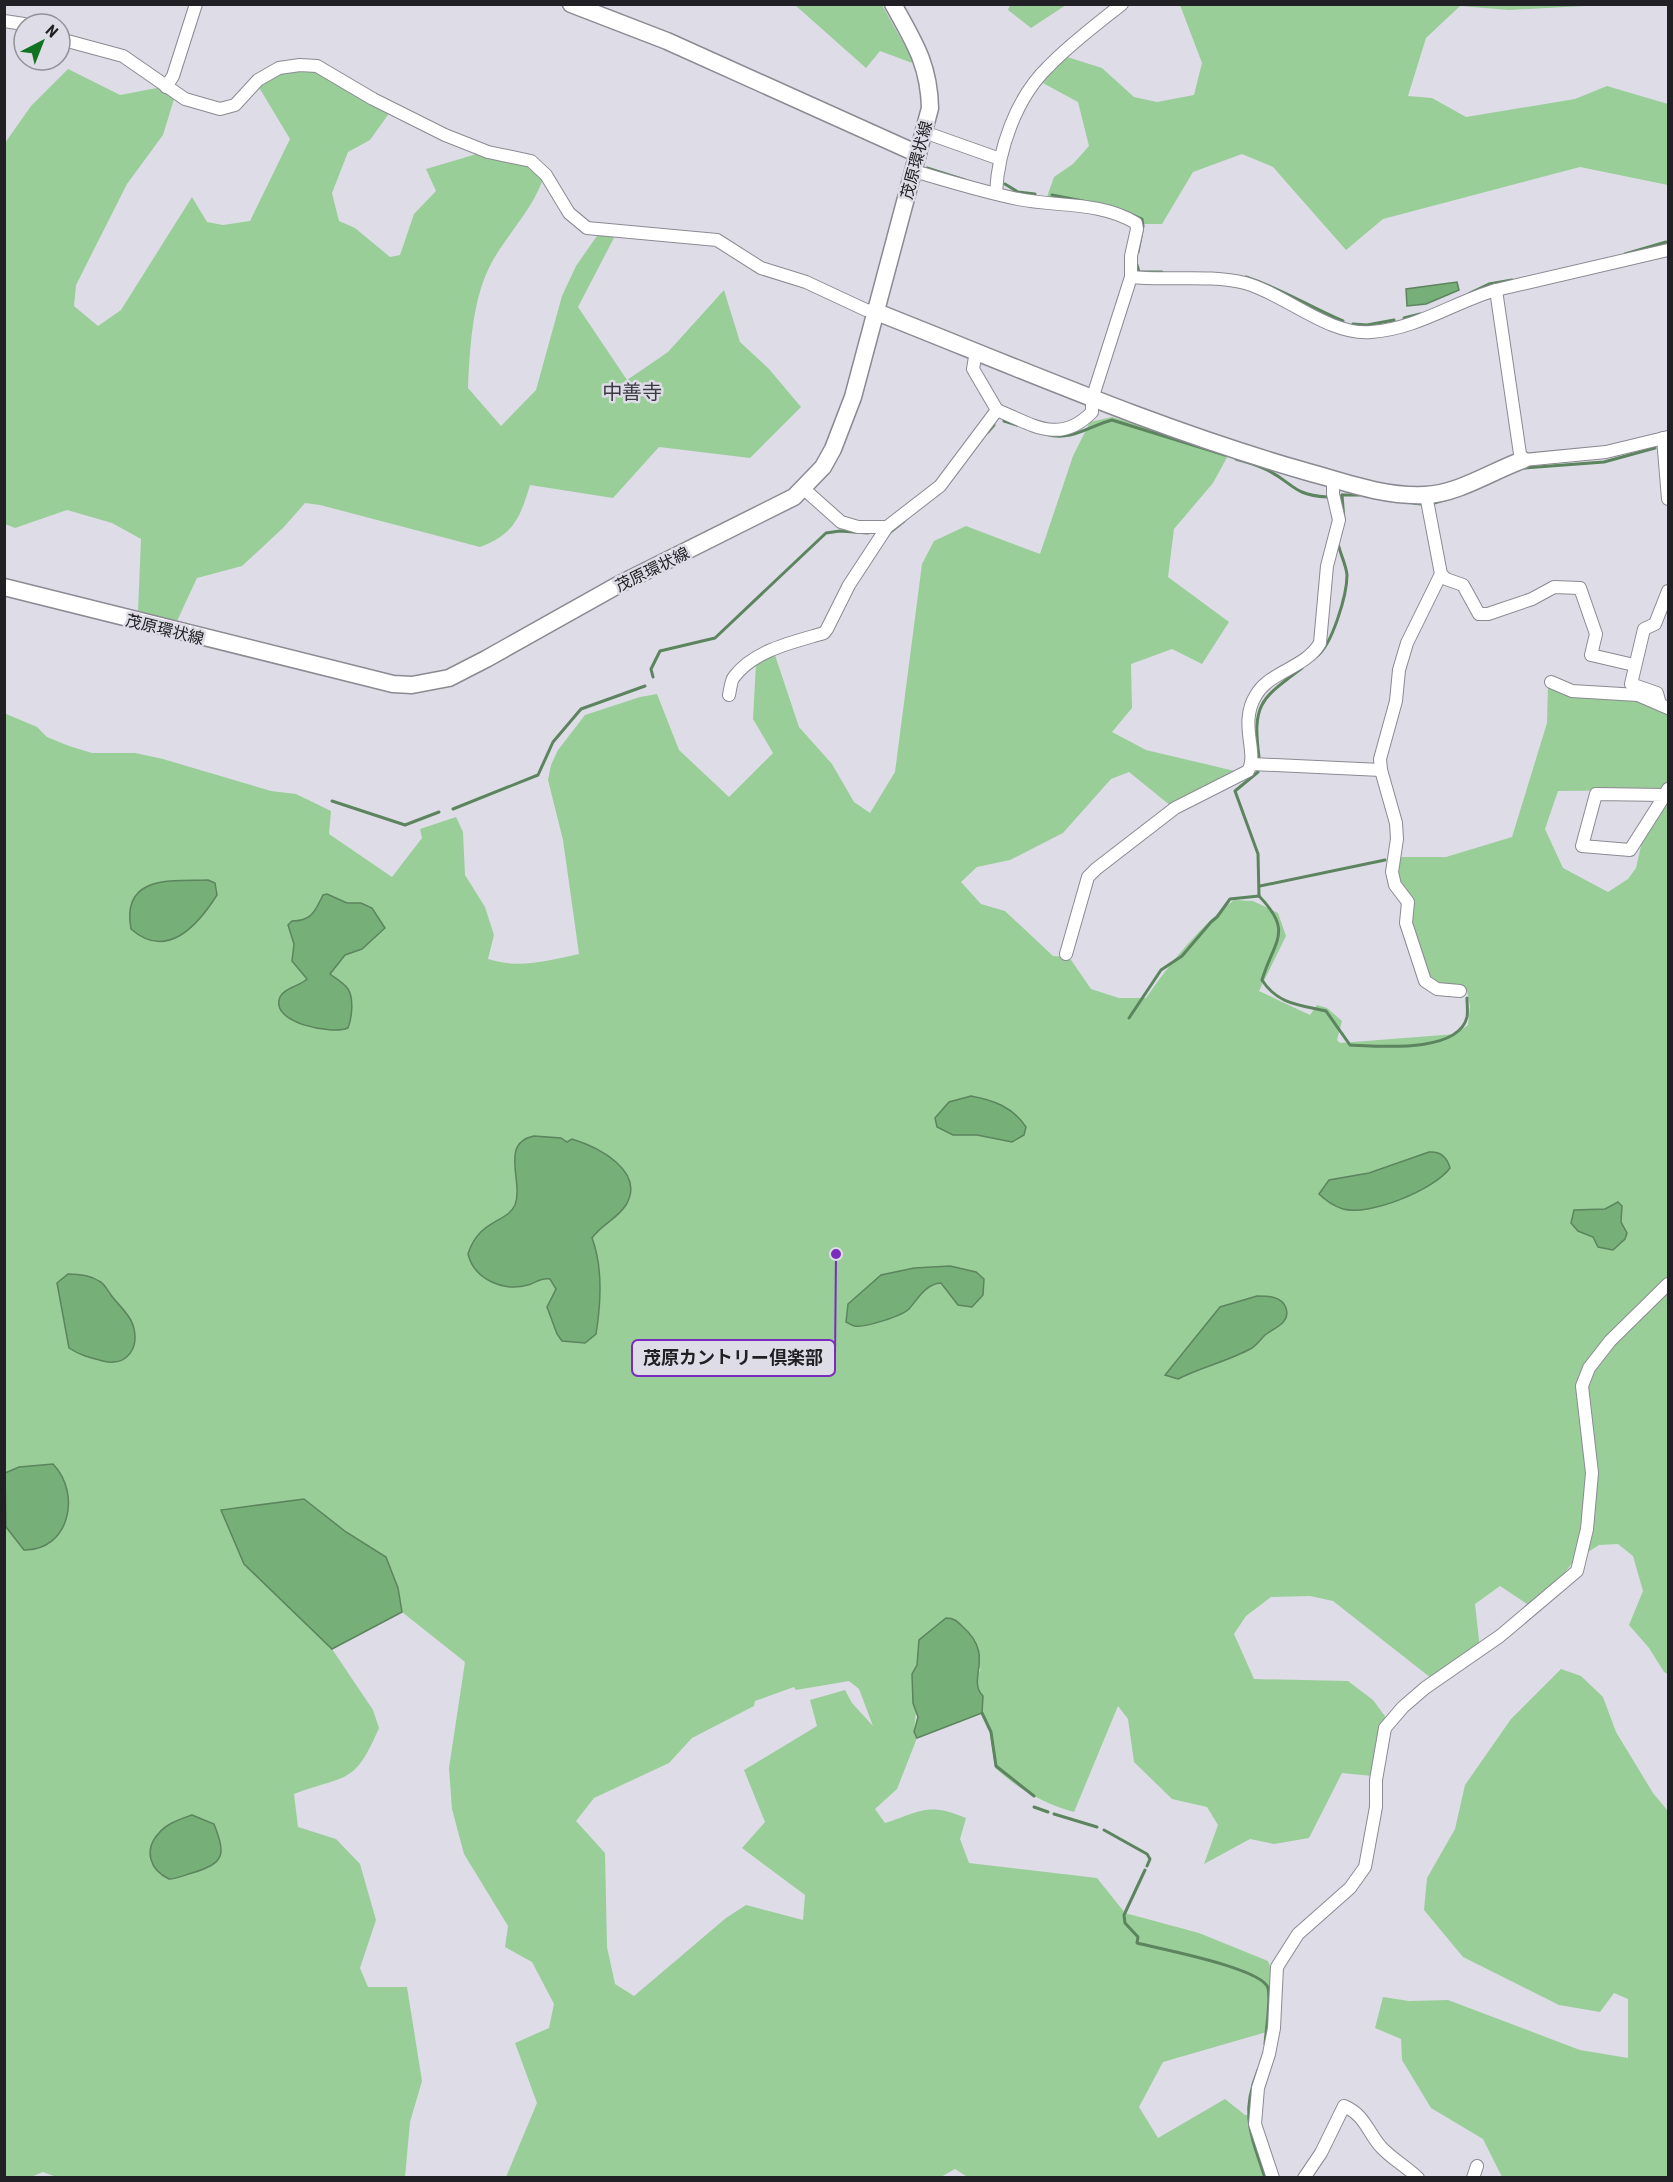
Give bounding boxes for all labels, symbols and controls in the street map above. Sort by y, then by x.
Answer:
north arrow [12,12,72,72]
text: N [42,21,62,42]
street label: 茂原環状線 [897,119,936,201]
district label: 中善寺 [602,380,662,404]
street label: 茂原環状線 [612,543,692,596]
street label: 茂原環状線 [124,611,206,648]
callout: 茂原カントリー倶楽部 [632,1340,835,1376]
text: 茂原カントリー倶楽部 [643,1347,823,1368]

